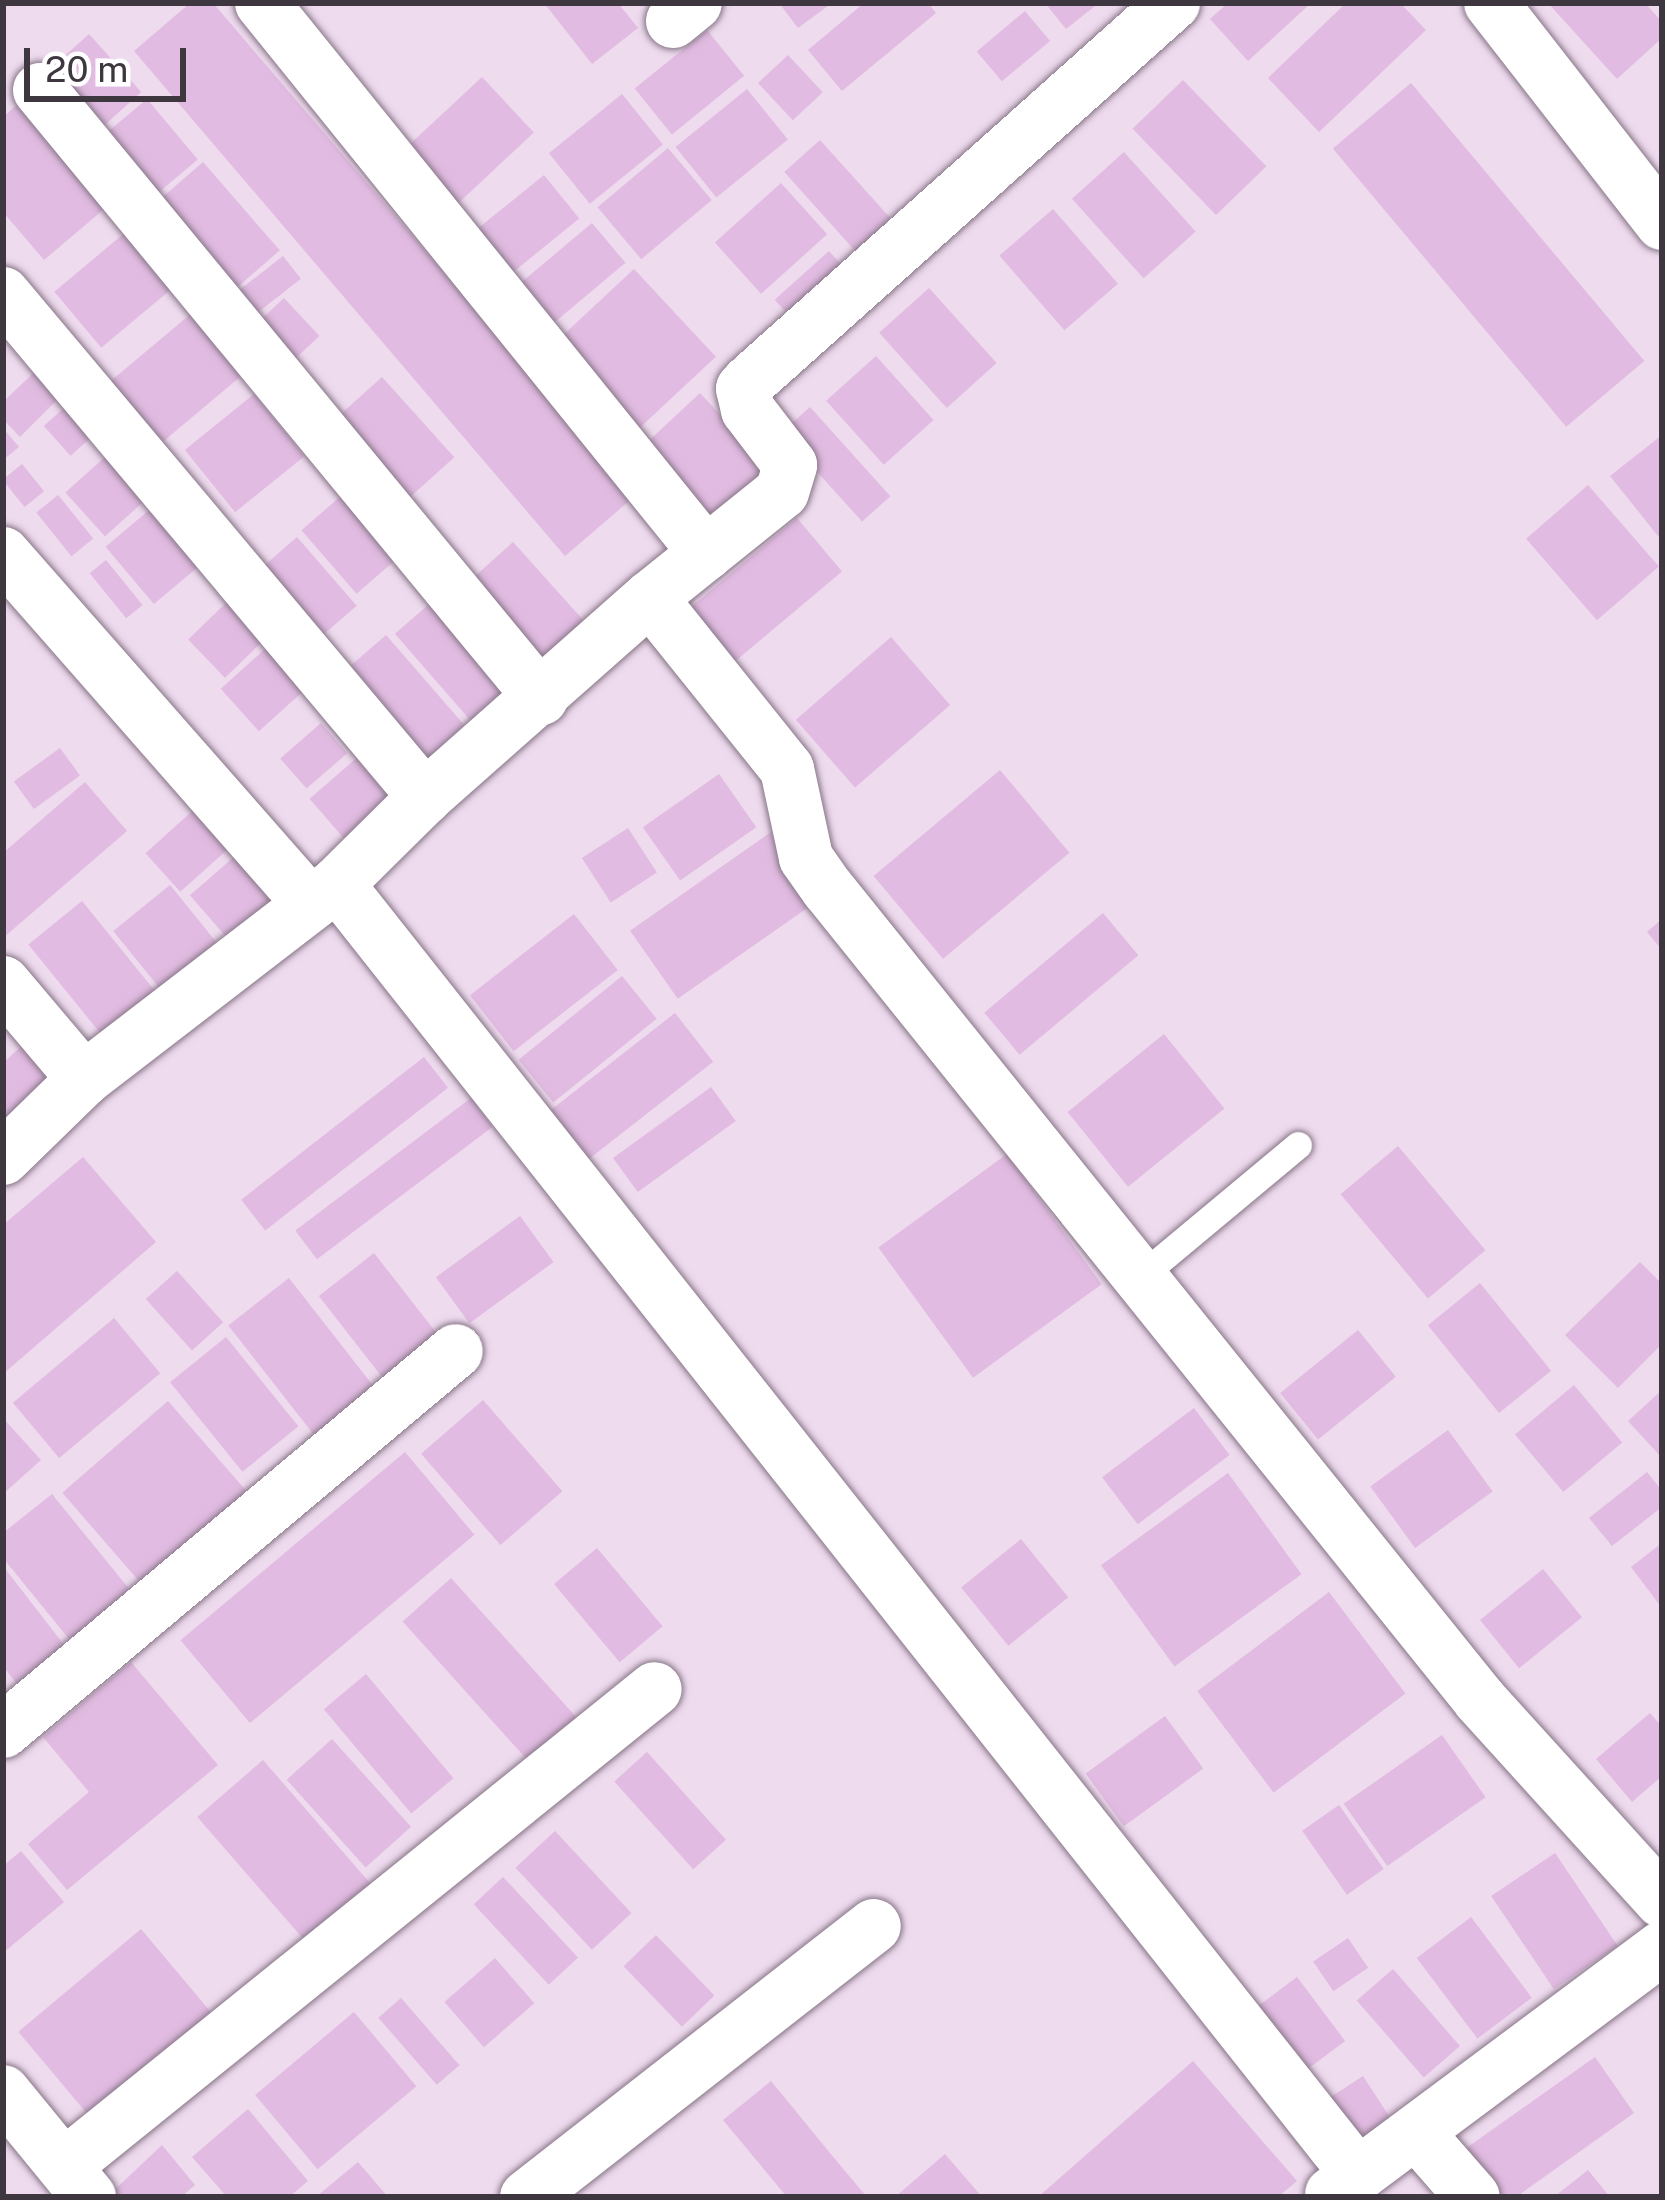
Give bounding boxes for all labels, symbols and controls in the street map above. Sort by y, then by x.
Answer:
scale bar [30,24,192,98]
text: 20 m [45,48,128,90]

